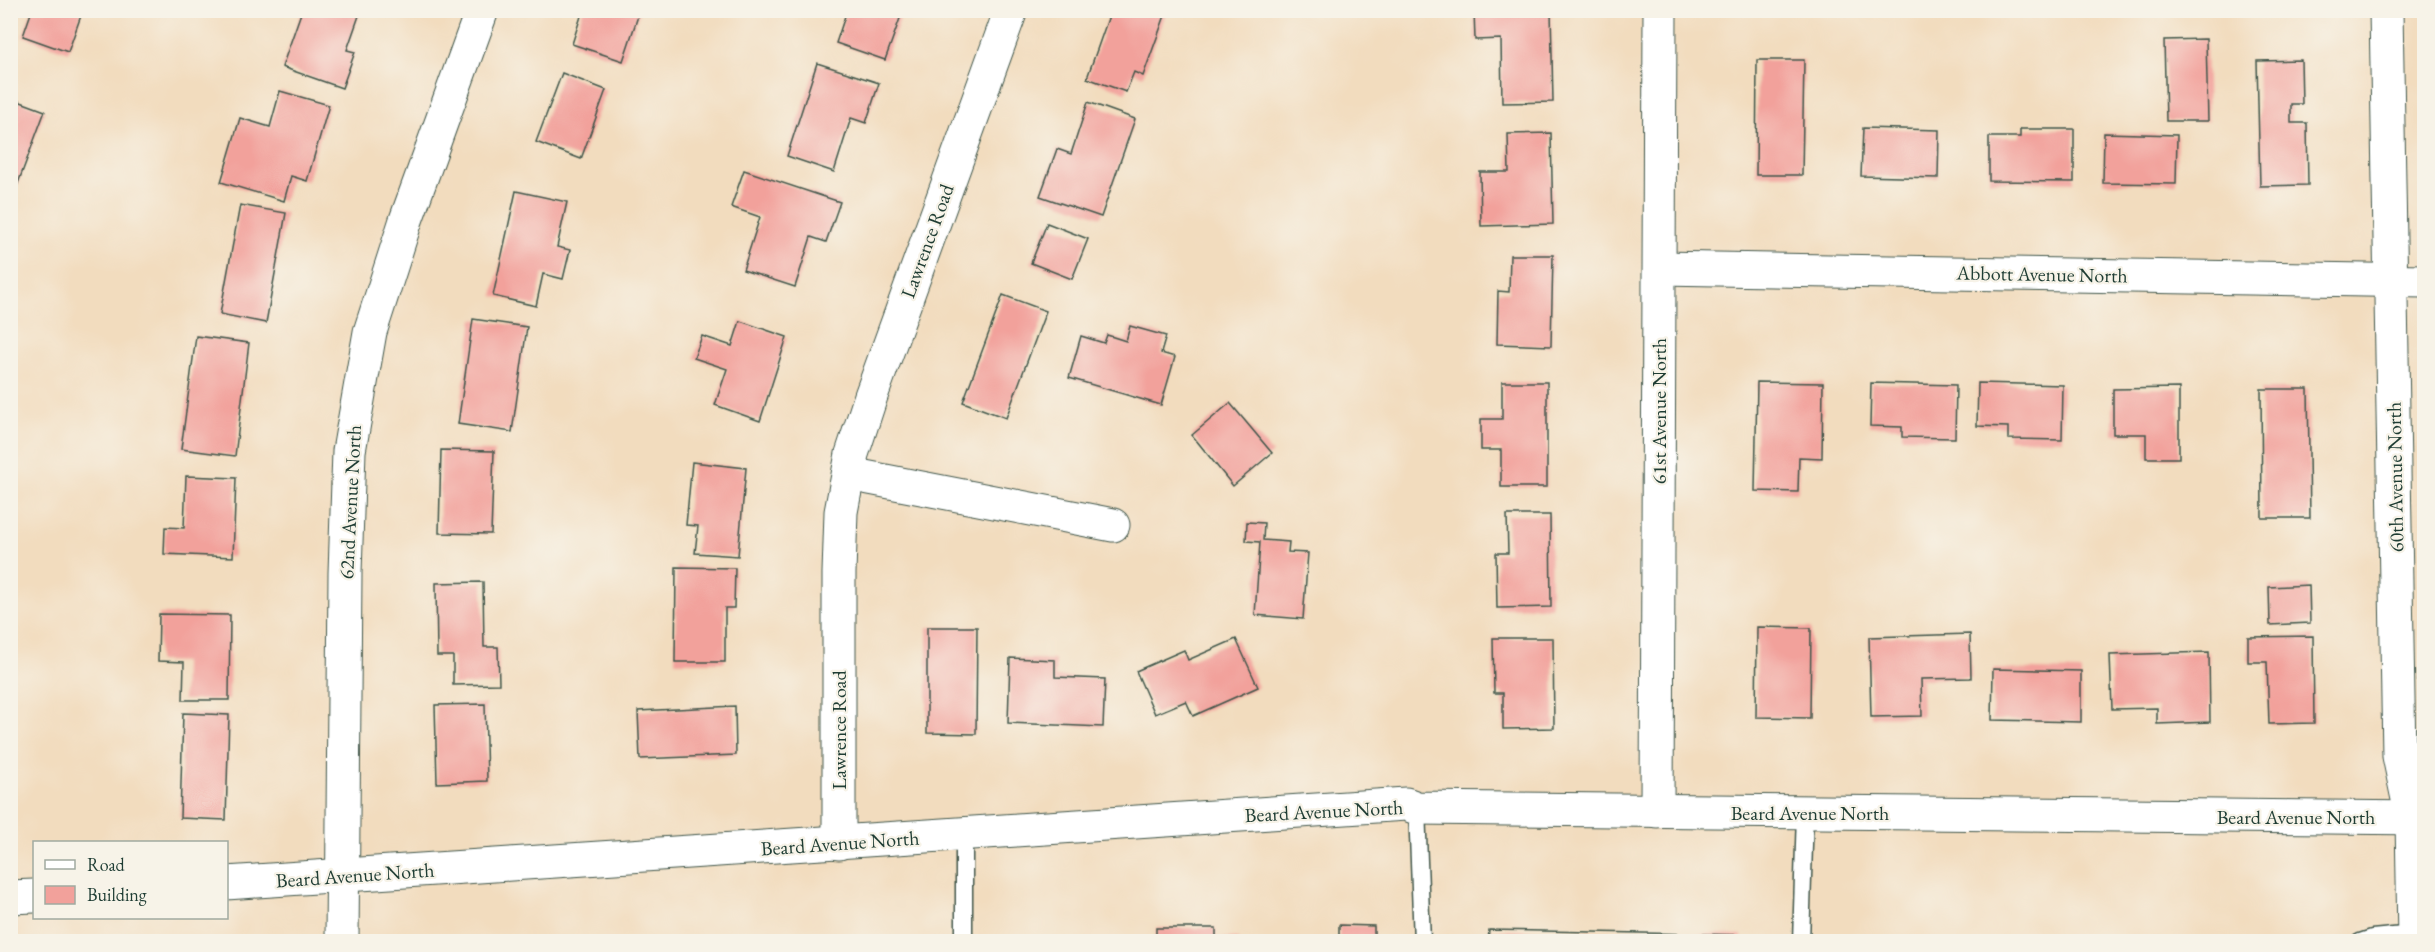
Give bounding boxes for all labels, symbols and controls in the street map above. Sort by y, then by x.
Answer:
street label: Lawrence Road [894,180,960,302]
street label: Abbott Avenue North [1955,259,2128,288]
street label: 61st Avenue North [1646,338,1672,484]
street label: 60th Avenue North [2381,402,2409,552]
street label: 62nd Avenue North [333,424,367,580]
street label: Lawrence Road [826,669,852,790]
street label: Beard Avenue North [1244,794,1404,828]
street label: Beard Avenue North [1731,800,1889,826]
street label: Beard Avenue North [2217,804,2375,830]
street label: Beard Avenue North [760,824,920,862]
legend [33,841,228,919]
text: Road [87,853,126,876]
street label: Beard Avenue North [275,856,435,894]
text: Building [87,883,147,906]

